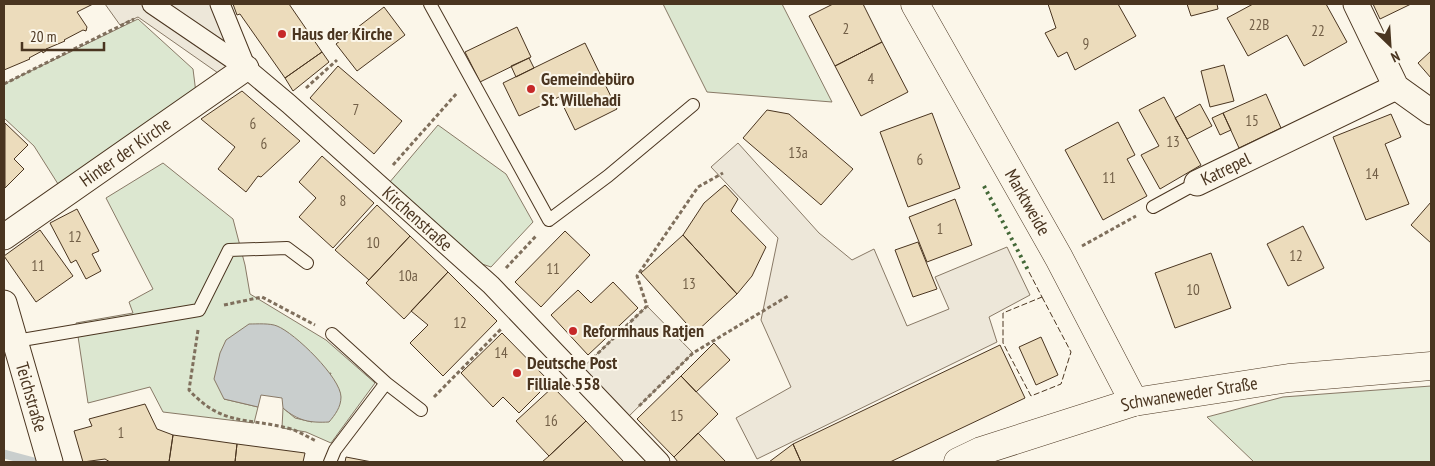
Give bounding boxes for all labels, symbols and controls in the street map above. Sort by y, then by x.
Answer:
house number: 22B [1249,15,1269,34]
house number: 2 [843,19,849,38]
scale bar [22,20,105,52]
north arrow [1365,20,1415,70]
house number: 22 [1311,21,1325,40]
place label: Haus der Kirche [292,22,393,45]
text: 20 m [30,27,56,46]
marker: Haus der Kirche [276,28,288,40]
house number: 9 [1083,34,1089,53]
text: N [1388,47,1403,67]
place label: Gemeindebüro St. Willehadi [541,67,635,111]
house number: 4 [868,69,875,88]
marker: Gemeindebüro St. Willehadi [525,83,537,95]
house number: 7 [353,100,359,119]
house number: 15 [1245,111,1259,130]
street label: Hinter der Kirche [75,112,175,192]
house number: 6 [250,114,257,133]
house number: 13 [1166,132,1180,151]
house number: 6 [261,134,268,153]
house number: 13a [788,143,808,162]
street label: Katrepel [1197,147,1255,190]
house number: 6 [917,150,924,169]
house number: 14 [1365,164,1379,183]
street label: Marktweide [1000,165,1056,239]
house number: 11 [1102,168,1116,187]
street label: Kirchenstraße [378,181,458,256]
house number: 8 [340,191,346,210]
house number: 1 [937,219,943,238]
house number: 12 [68,227,82,246]
house number: 10 [366,233,380,252]
house number: 12 [1289,246,1303,265]
house number: 11 [31,256,45,275]
house number: 11 [546,259,560,278]
house number: 10a [398,266,418,285]
house number: 13 [682,274,696,293]
house number: 10 [1186,280,1200,299]
house number: 12 [453,313,467,332]
place label: Reformhaus Ratjen [583,319,704,342]
marker: Reformhaus Ratjen [567,325,579,337]
house number: 14 [494,343,508,362]
place label: Deutsche Post Filliale 558 [527,351,618,395]
street label: Teichstraße [11,360,53,434]
marker: Deutsche Post Filliale 558 [511,367,523,379]
street label: Schwaneweder Straße [1118,371,1259,416]
house number: 15 [670,406,684,425]
house number: 16 [544,411,558,430]
house number: 1 [118,423,124,442]

